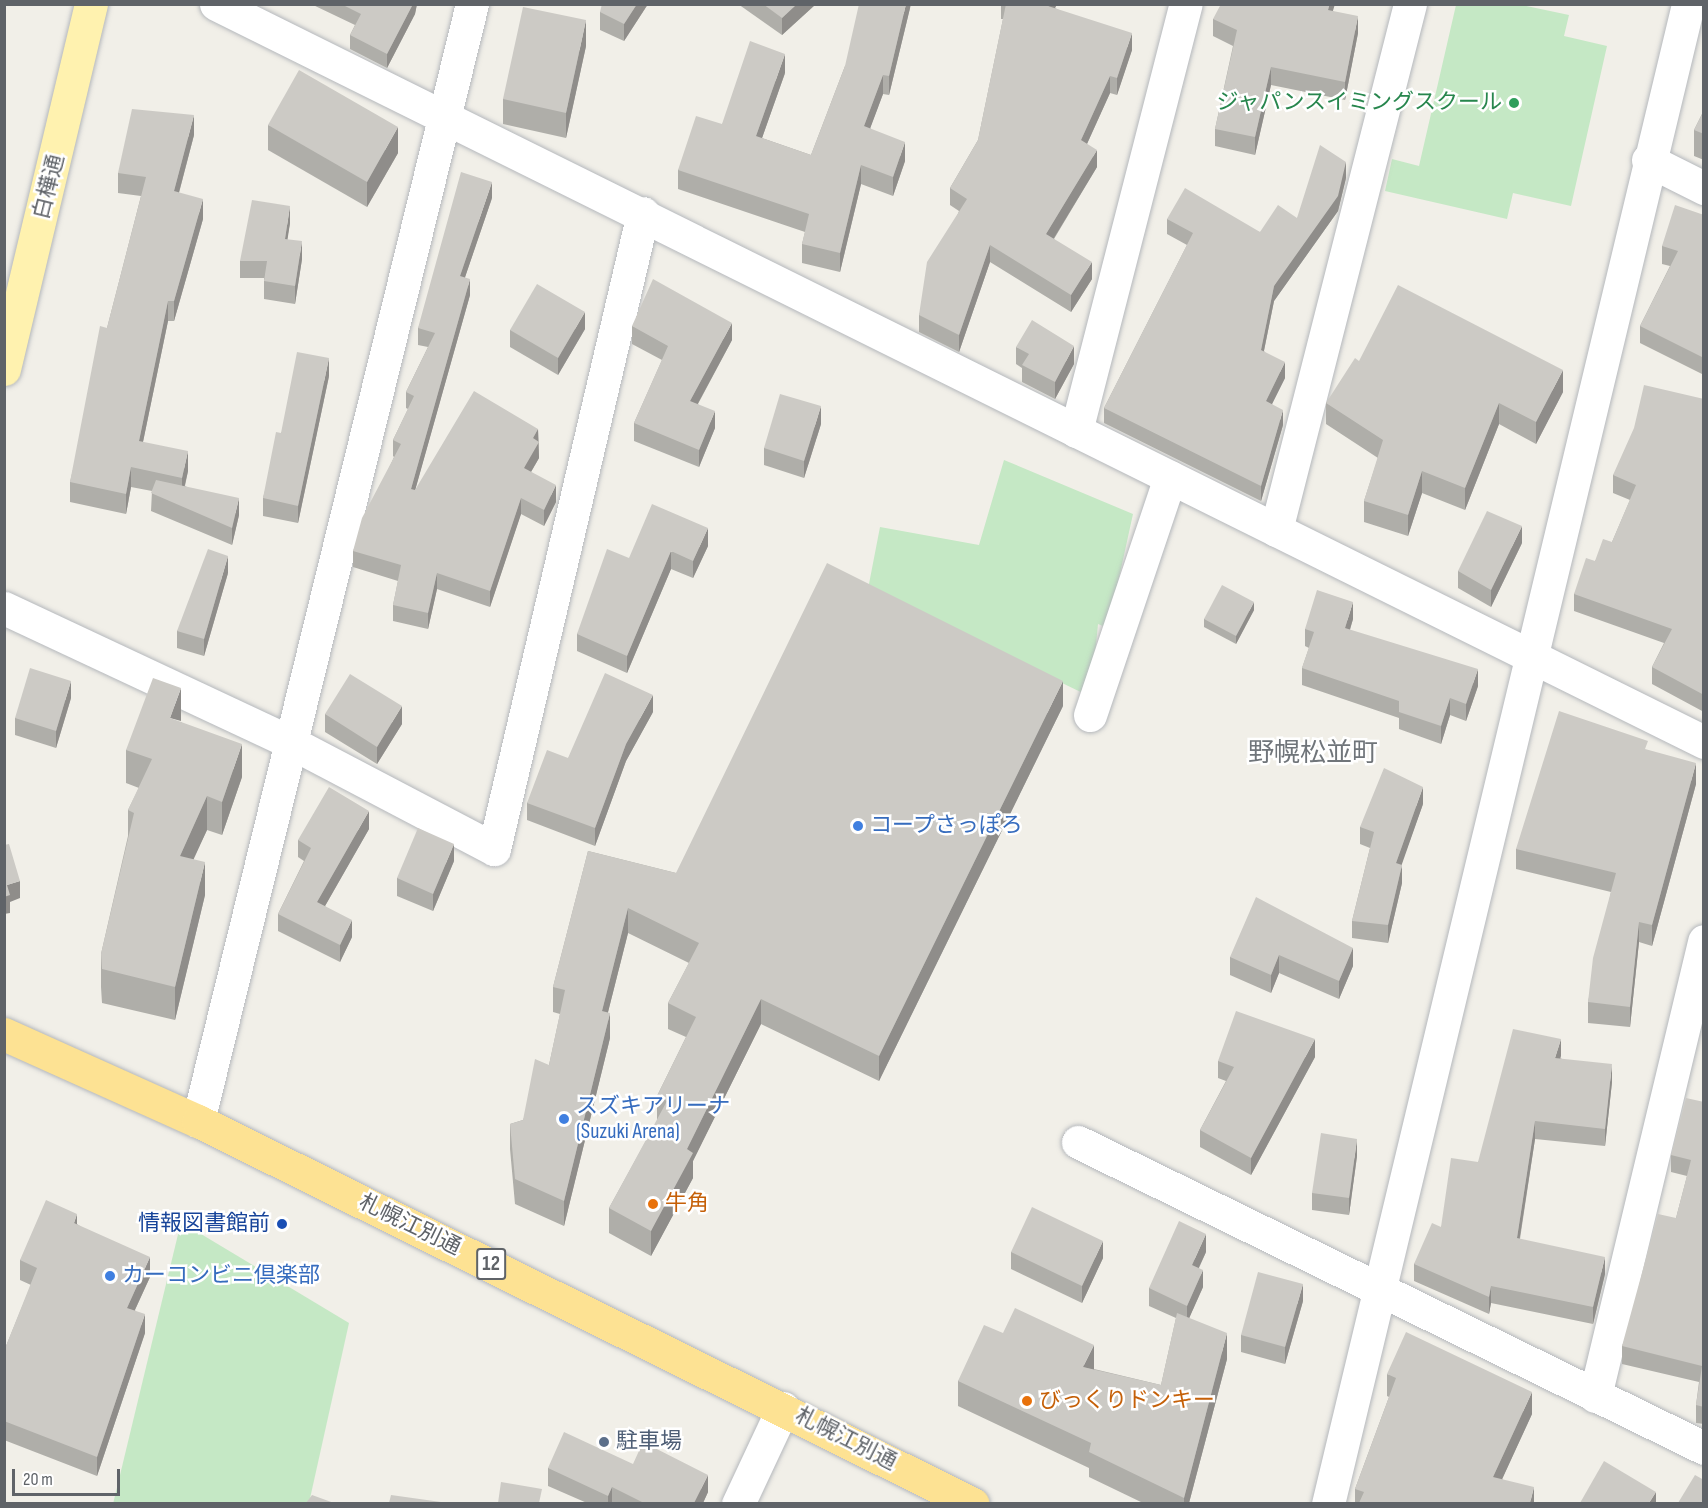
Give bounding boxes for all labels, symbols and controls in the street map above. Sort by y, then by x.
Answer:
place label: ジャパンスイミングスクール [1216,90,1502,116]
marker: ジャパンスイミングスクール [1507,96,1521,110]
street label: 白樺通 [28,152,70,222]
district label: 野幌松並町 [1248,738,1378,770]
place label: コープさっぽろ [870,813,1024,839]
marker: コープさっぽろ [851,819,865,833]
place label: スズキアリーナ (Suzuki Arena) [576,1093,730,1144]
marker: スズキアリーナ (Suzuki Arena) [557,1112,571,1126]
street label: 札幌江別通 [355,1189,465,1261]
place label: 牛角 [665,1191,709,1217]
marker: 牛角 [646,1197,660,1211]
place label: 情報図書館前 [138,1211,270,1237]
marker: 情報図書館前 [275,1217,289,1231]
road number: 12 [476,1246,506,1282]
place label: カーコンビニ倶楽部 [122,1263,320,1289]
marker: カーコンビニ倶楽部 [103,1269,117,1283]
place label: びっくりドンキー [1039,1388,1215,1414]
marker: びっくりドンキー [1020,1394,1034,1408]
street label: 札幌江別通 [791,1402,901,1476]
place label: 駐車場 [616,1429,682,1455]
marker: 駐車場 [597,1435,611,1449]
scale bar [15,1457,123,1495]
text: 20 m [23,1469,53,1490]

